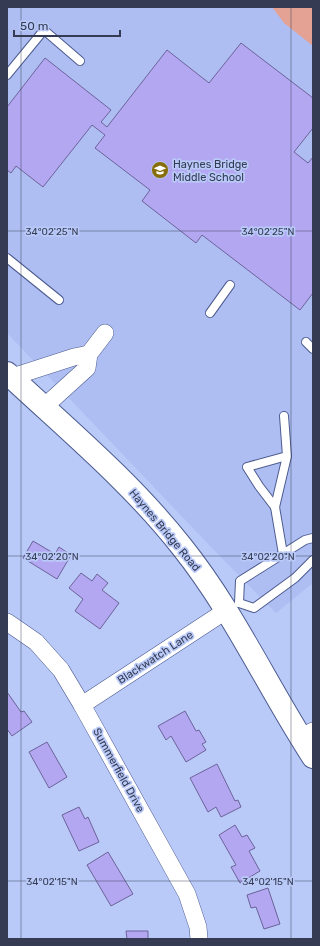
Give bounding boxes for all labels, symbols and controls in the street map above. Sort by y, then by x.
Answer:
scale bar [14,12,120,38]
text: 50 m [20,19,48,33]
place label: Haynes Bridge Middle School [173,158,247,184]
school or university icon: Haynes Bridge Middle School [150,160,170,180]
text: 34°02'25"N [26,226,79,238]
text: 34°02'25"N [242,226,295,238]
street label: Haynes Bridge Road [126,487,203,574]
text: 34°02'20"N [25,551,79,563]
text: 34°02'20"N [241,551,295,563]
street label: Blackwatch Lane [115,628,195,687]
street label: Summerfield Drive [90,726,147,814]
text: 34°02'15"N [26,876,78,888]
text: 34°02'15"N [242,876,294,888]

